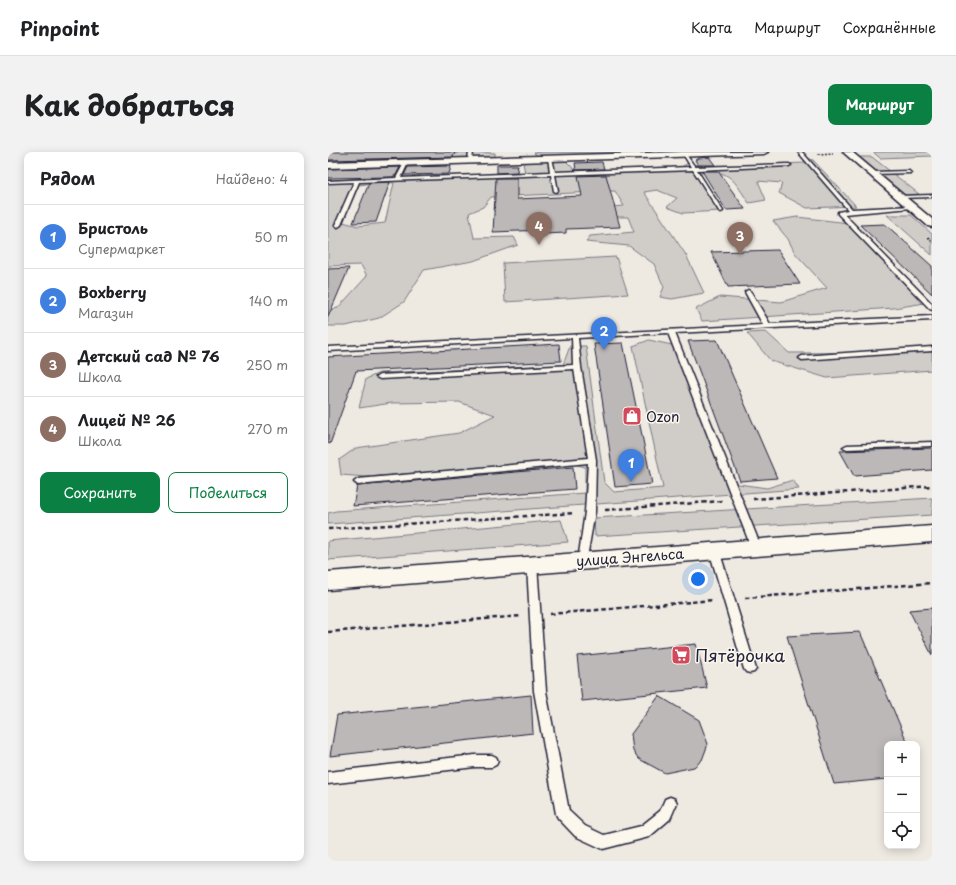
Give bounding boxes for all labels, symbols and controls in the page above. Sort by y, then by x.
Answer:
text: Pinpoint [20,14,100,42]
text: Карта [691,17,732,38]
text: Маршрут [754,17,820,38]
text: Сохранённые [842,17,936,38]
text: Как добраться [24,83,235,126]
button: Маршрут [828,84,932,125]
text: Рядом [40,165,95,191]
text: Найдено: 4 [216,169,288,188]
pin: 4 [526,212,552,245]
text: Бристоль [78,216,148,239]
pin: 3 [727,222,753,255]
text: 1 [50,227,56,246]
text: 50 m [254,227,288,246]
text: Супермаркет [78,239,165,258]
text: Boxberry [78,280,147,303]
text: 2 [48,291,58,310]
text: 140 m [249,291,288,310]
text: Магазин [78,303,134,322]
pin: 2 [591,317,617,350]
text: Детский сад № 76 [78,344,219,367]
text: 3 [49,355,57,374]
text: 250 m [246,355,288,374]
text: Школа [78,367,122,386]
shop icon: Ozon [621,405,643,427]
place label: Ozon [646,406,679,427]
text: Лицей № 26 [78,408,176,431]
text: 4 [49,419,57,438]
text: 270 m [247,419,288,438]
text: Школа [78,431,122,450]
pin: 1 [618,449,644,482]
button: Сохранить [40,472,160,513]
button: Поделиться [168,472,288,513]
street label: улица Энгельса [575,543,685,571]
your location [688,569,708,589]
place label: Пятёрочка [695,642,785,668]
supermarket icon: Пятёрочка [670,644,692,666]
map controls [884,741,920,849]
button: + [884,741,920,777]
button: − [884,777,920,813]
button: locate [884,813,920,849]

